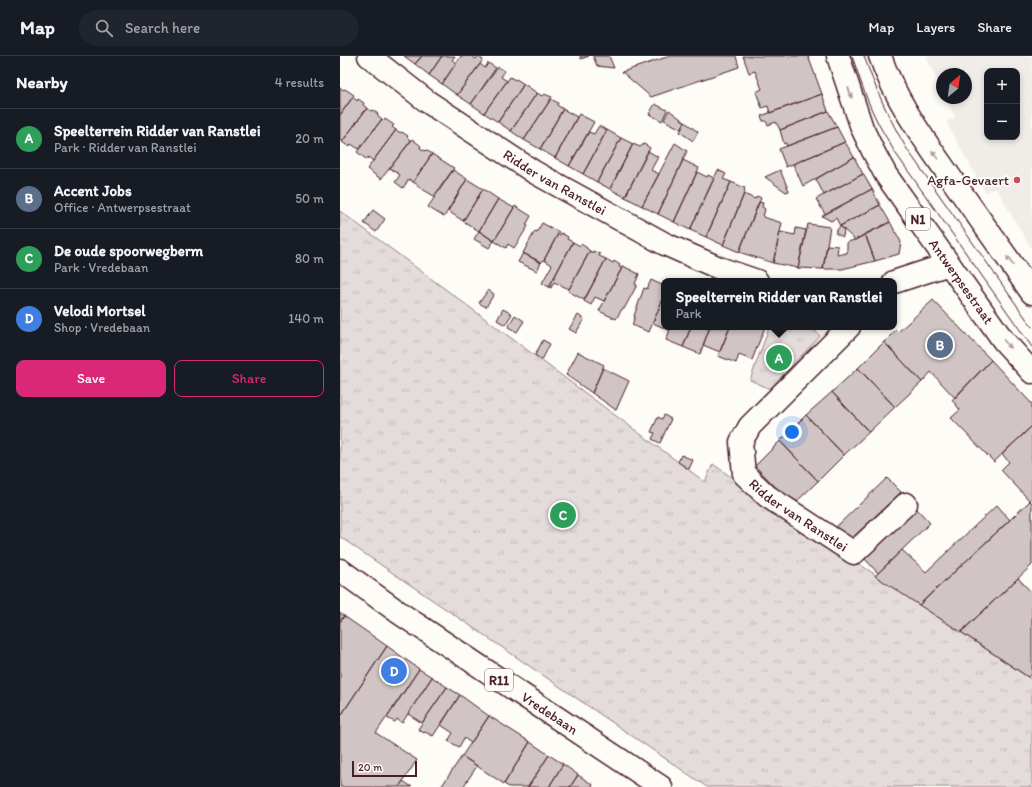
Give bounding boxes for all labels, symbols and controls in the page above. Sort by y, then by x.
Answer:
search box [79,10,359,46]
text: Map [20,16,55,39]
icon: search [93,17,115,39]
text: Search here [125,19,200,37]
text: Map [869,19,894,36]
text: Layers [916,19,955,36]
text: Share [977,19,1012,36]
north arrow [936,68,972,104]
map controls [984,68,1020,140]
button: + [984,68,1020,104]
text: Nearby [16,72,68,92]
text: 4 results [275,75,324,90]
one-way arrow [847,87,853,99]
button: − [984,104,1020,140]
text: Speelterrein Ridder van Ranstlei [54,122,260,140]
text: A [25,131,33,146]
text: 20 m [295,131,324,146]
text: Park · Ridder van Ranstlei [54,140,197,155]
street label: Ridder van Ranstlei [500,146,609,219]
one-way arrow [931,150,939,160]
place label: Agfa-Gevaert [927,172,1009,189]
marker: Agfa-Gevaert [1012,175,1022,185]
text: Accent Jobs [54,182,132,200]
text: B [25,191,33,206]
text: 50 m [295,191,324,206]
text: Office · Antwerpsestraat [54,200,191,215]
road number: N1 [906,208,930,230]
street label: Antwerpsestraat [925,236,997,328]
text: De oude spoorwegberm [54,242,203,260]
text: C [25,251,33,266]
text: 80 m [295,251,324,266]
one-way arrow [1006,256,1014,267]
text: Park · Vredebaan [54,260,148,275]
popup [661,278,897,330]
text: Speelterrein Ridder van Ranstlei [676,288,882,306]
text: Velodi Mortsel [54,302,146,320]
text: Park [676,306,701,321]
text: D [25,311,33,326]
text: 140 m [288,311,324,326]
text: Shop · Vredebaan [54,320,150,335]
pin: B [927,330,953,360]
one-way arrow [1003,339,1012,350]
pin: A [766,343,792,373]
button: Save [16,360,166,397]
button: Share [174,360,324,397]
your location [782,422,802,442]
street label: Ridder van Ranstlei [745,475,851,556]
pin: C [550,500,576,530]
pin: D [381,656,407,686]
road number: R11 [485,669,513,691]
street label: Vredebaan [518,689,581,738]
scale bar [352,759,417,778]
text: 20 m [358,761,382,774]

